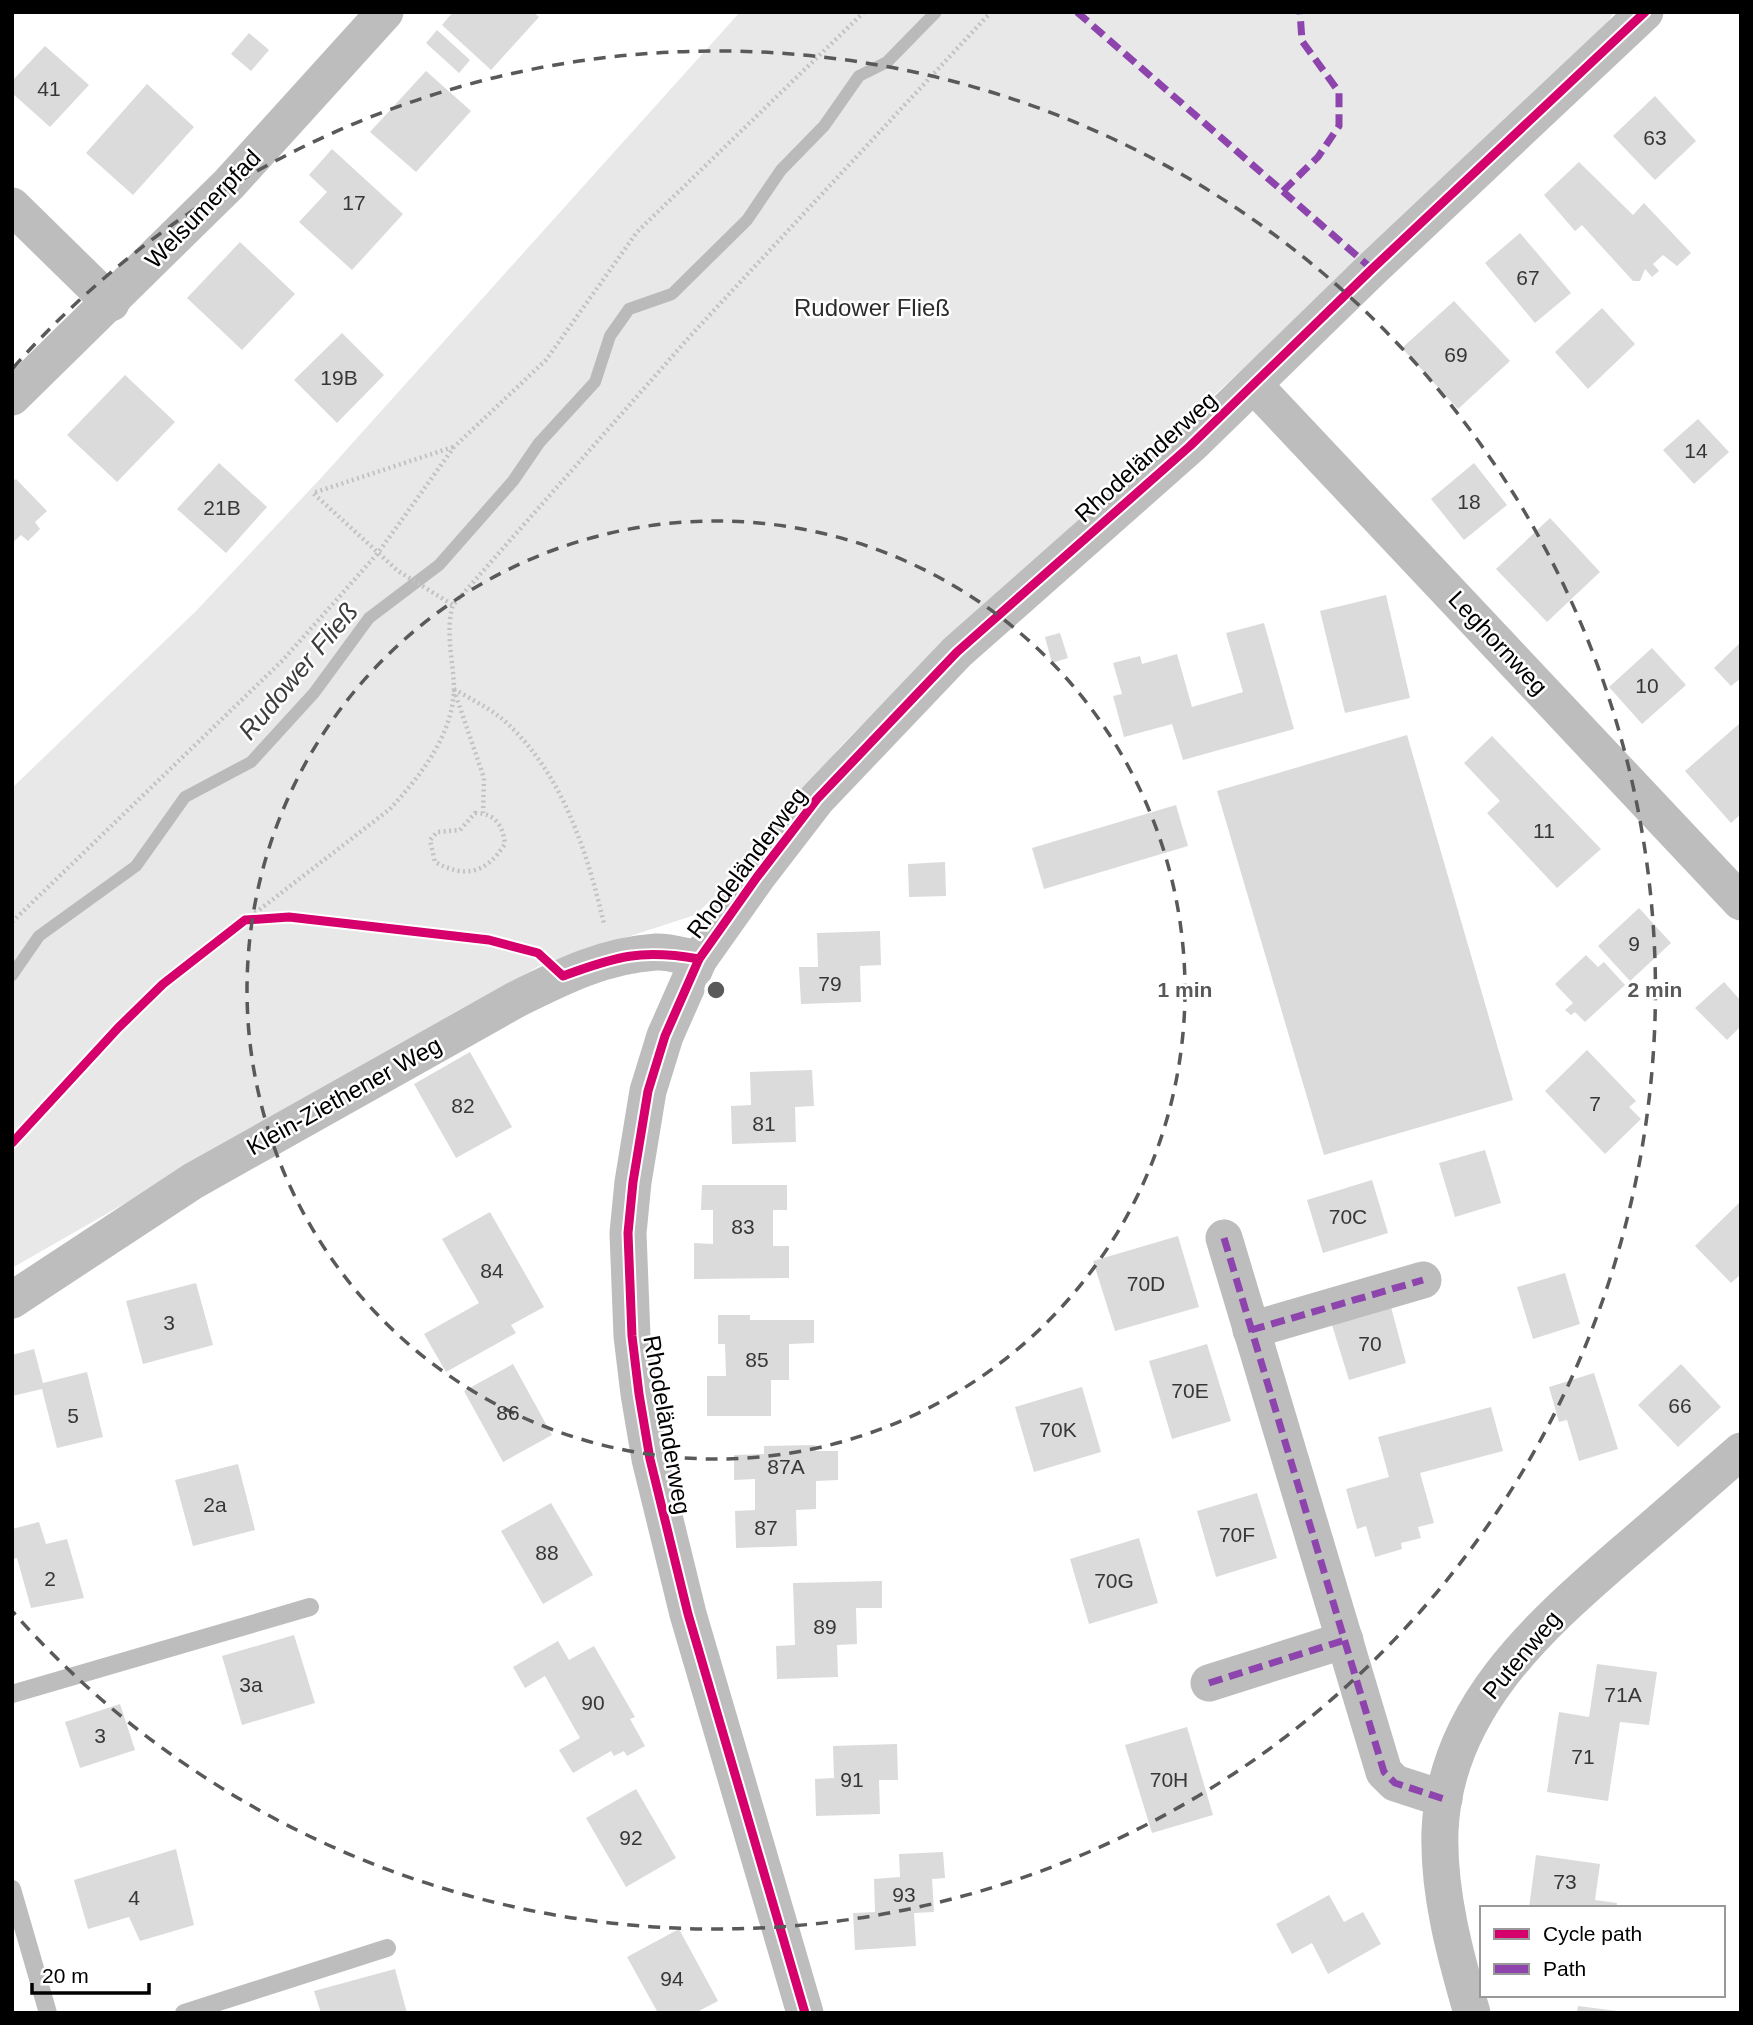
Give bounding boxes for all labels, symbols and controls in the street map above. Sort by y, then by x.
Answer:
house number: 41 [37,77,61,100]
house number: 63 [1643,126,1667,149]
street label: Welsumerpfad [139,144,266,274]
house number: 17 [342,191,366,214]
house number: 67 [1516,266,1540,289]
park label: Rudower Fließ [794,294,950,321]
house number: 69 [1444,343,1468,366]
house number: 19B [320,366,358,389]
street label: Rhodeländerweg [1069,386,1222,527]
house number: 14 [1684,439,1708,462]
house number: 18 [1457,490,1481,513]
house number: 21B [203,496,241,519]
street label: Leghornweg [1443,585,1553,700]
water label: Rudower Fließ [232,597,364,745]
house number: 10 [1635,674,1659,697]
street label: Rhodeländerweg [681,782,812,943]
house number: 11 [1533,819,1555,842]
house number: 9 [1628,932,1640,955]
house number: 79 [818,972,842,995]
centre of rings [704,978,728,1002]
text: 1 min [1158,978,1212,1001]
text: 2 min [1628,978,1682,1001]
street label: Klein-Ziethener Weg [242,1031,446,1160]
house number: 7 [1589,1092,1601,1115]
house number: 82 [451,1094,475,1117]
house number: 81 [752,1112,776,1135]
house number: 70C [1329,1205,1367,1228]
house number: 83 [731,1215,755,1238]
house number: 84 [480,1259,504,1282]
house number: 70D [1127,1272,1165,1295]
house number: 3 [163,1311,175,1334]
house number: 70 [1358,1332,1382,1355]
street label: Rhodeländerweg [638,1333,697,1517]
house number: 85 [745,1348,769,1371]
house number: 70E [1171,1379,1209,1402]
house number: 66 [1668,1394,1692,1417]
house number: 86 [496,1401,520,1424]
house number: 5 [67,1404,79,1427]
house number: 70K [1039,1418,1077,1441]
house number: 87A [767,1455,805,1478]
house number: 2a [203,1493,227,1516]
house number: 87 [754,1516,778,1539]
house number: 70F [1219,1523,1255,1546]
house number: 88 [535,1541,559,1564]
house number: 2 [44,1567,56,1590]
house number: 70G [1094,1569,1134,1592]
street label: Putenweg [1477,1605,1566,1704]
house number: 89 [813,1615,837,1638]
house number: 3a [239,1673,263,1696]
house number: 71A [1604,1683,1642,1706]
house number: 90 [581,1691,605,1714]
house number: 3 [94,1724,106,1747]
house number: 71 [1571,1745,1595,1768]
house number: 91 [840,1768,864,1791]
house number: 70H [1150,1768,1188,1791]
house number: 92 [619,1826,643,1849]
house number: 73 [1553,1870,1577,1893]
house number: 93 [892,1883,916,1906]
house number: 4 [128,1886,140,1909]
legend [1480,1906,1725,1997]
text: Cycle path [1543,1922,1642,1945]
scale bar [32,1952,149,1996]
text: Path [1543,1957,1586,1980]
text: 20 m [42,1964,89,1987]
house number: 94 [660,1967,684,1990]

